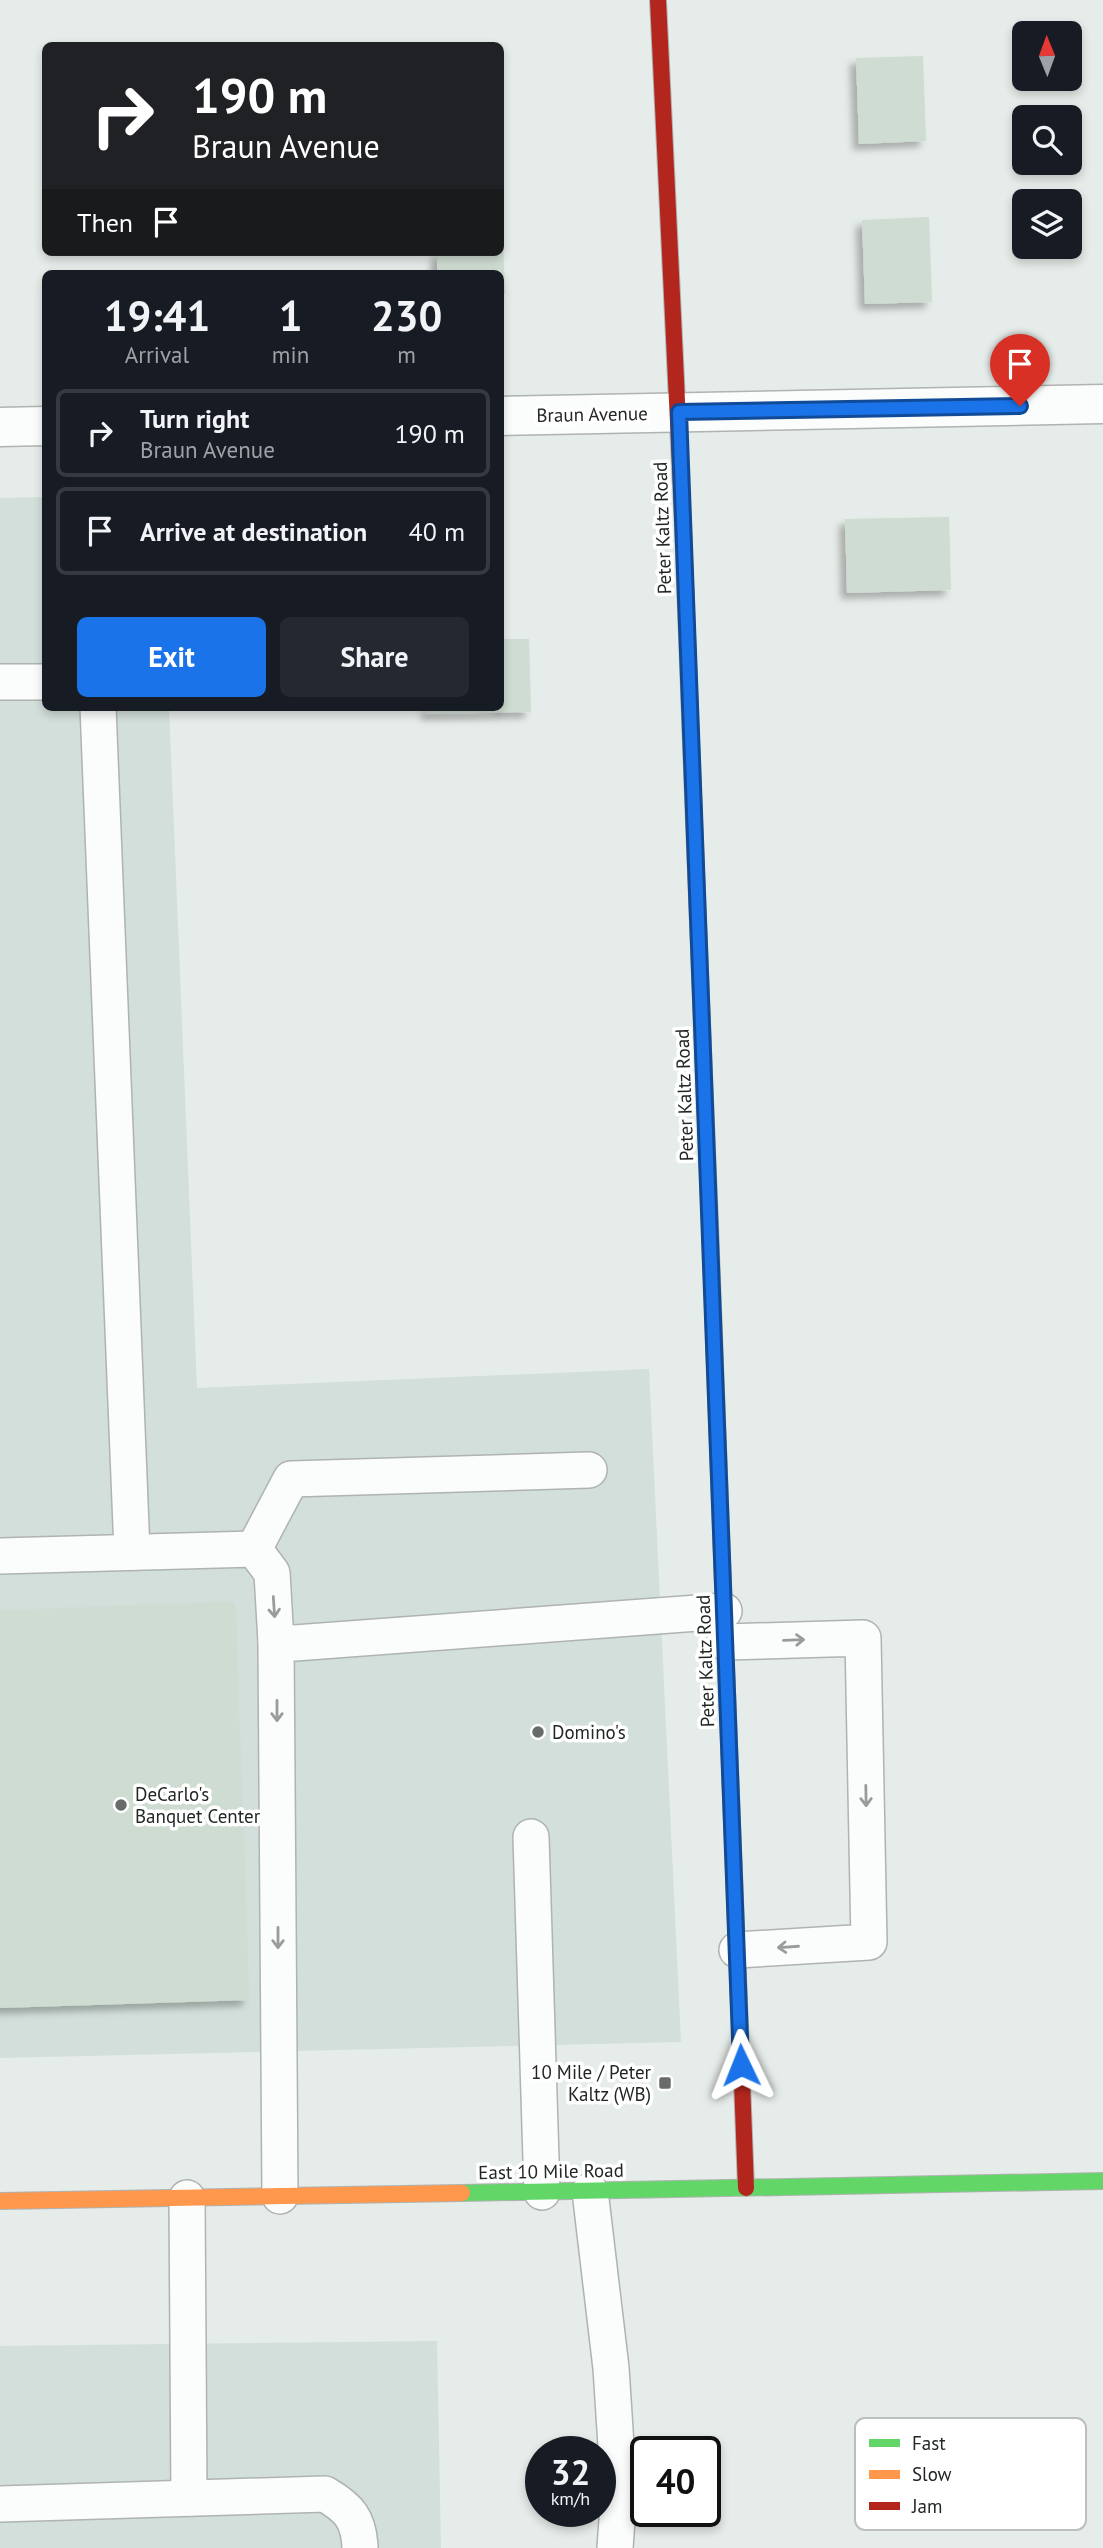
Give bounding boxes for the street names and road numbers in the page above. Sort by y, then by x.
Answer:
street label: Braun Avenue [536,401,648,427]
street label: Peter Kaltz Road [648,461,676,595]
street label: Peter Kaltz Road [670,1028,698,1162]
street label: Peter Kaltz Road [691,1594,719,1728]
street label: East 10 Mile Road [478,2158,624,2184]

